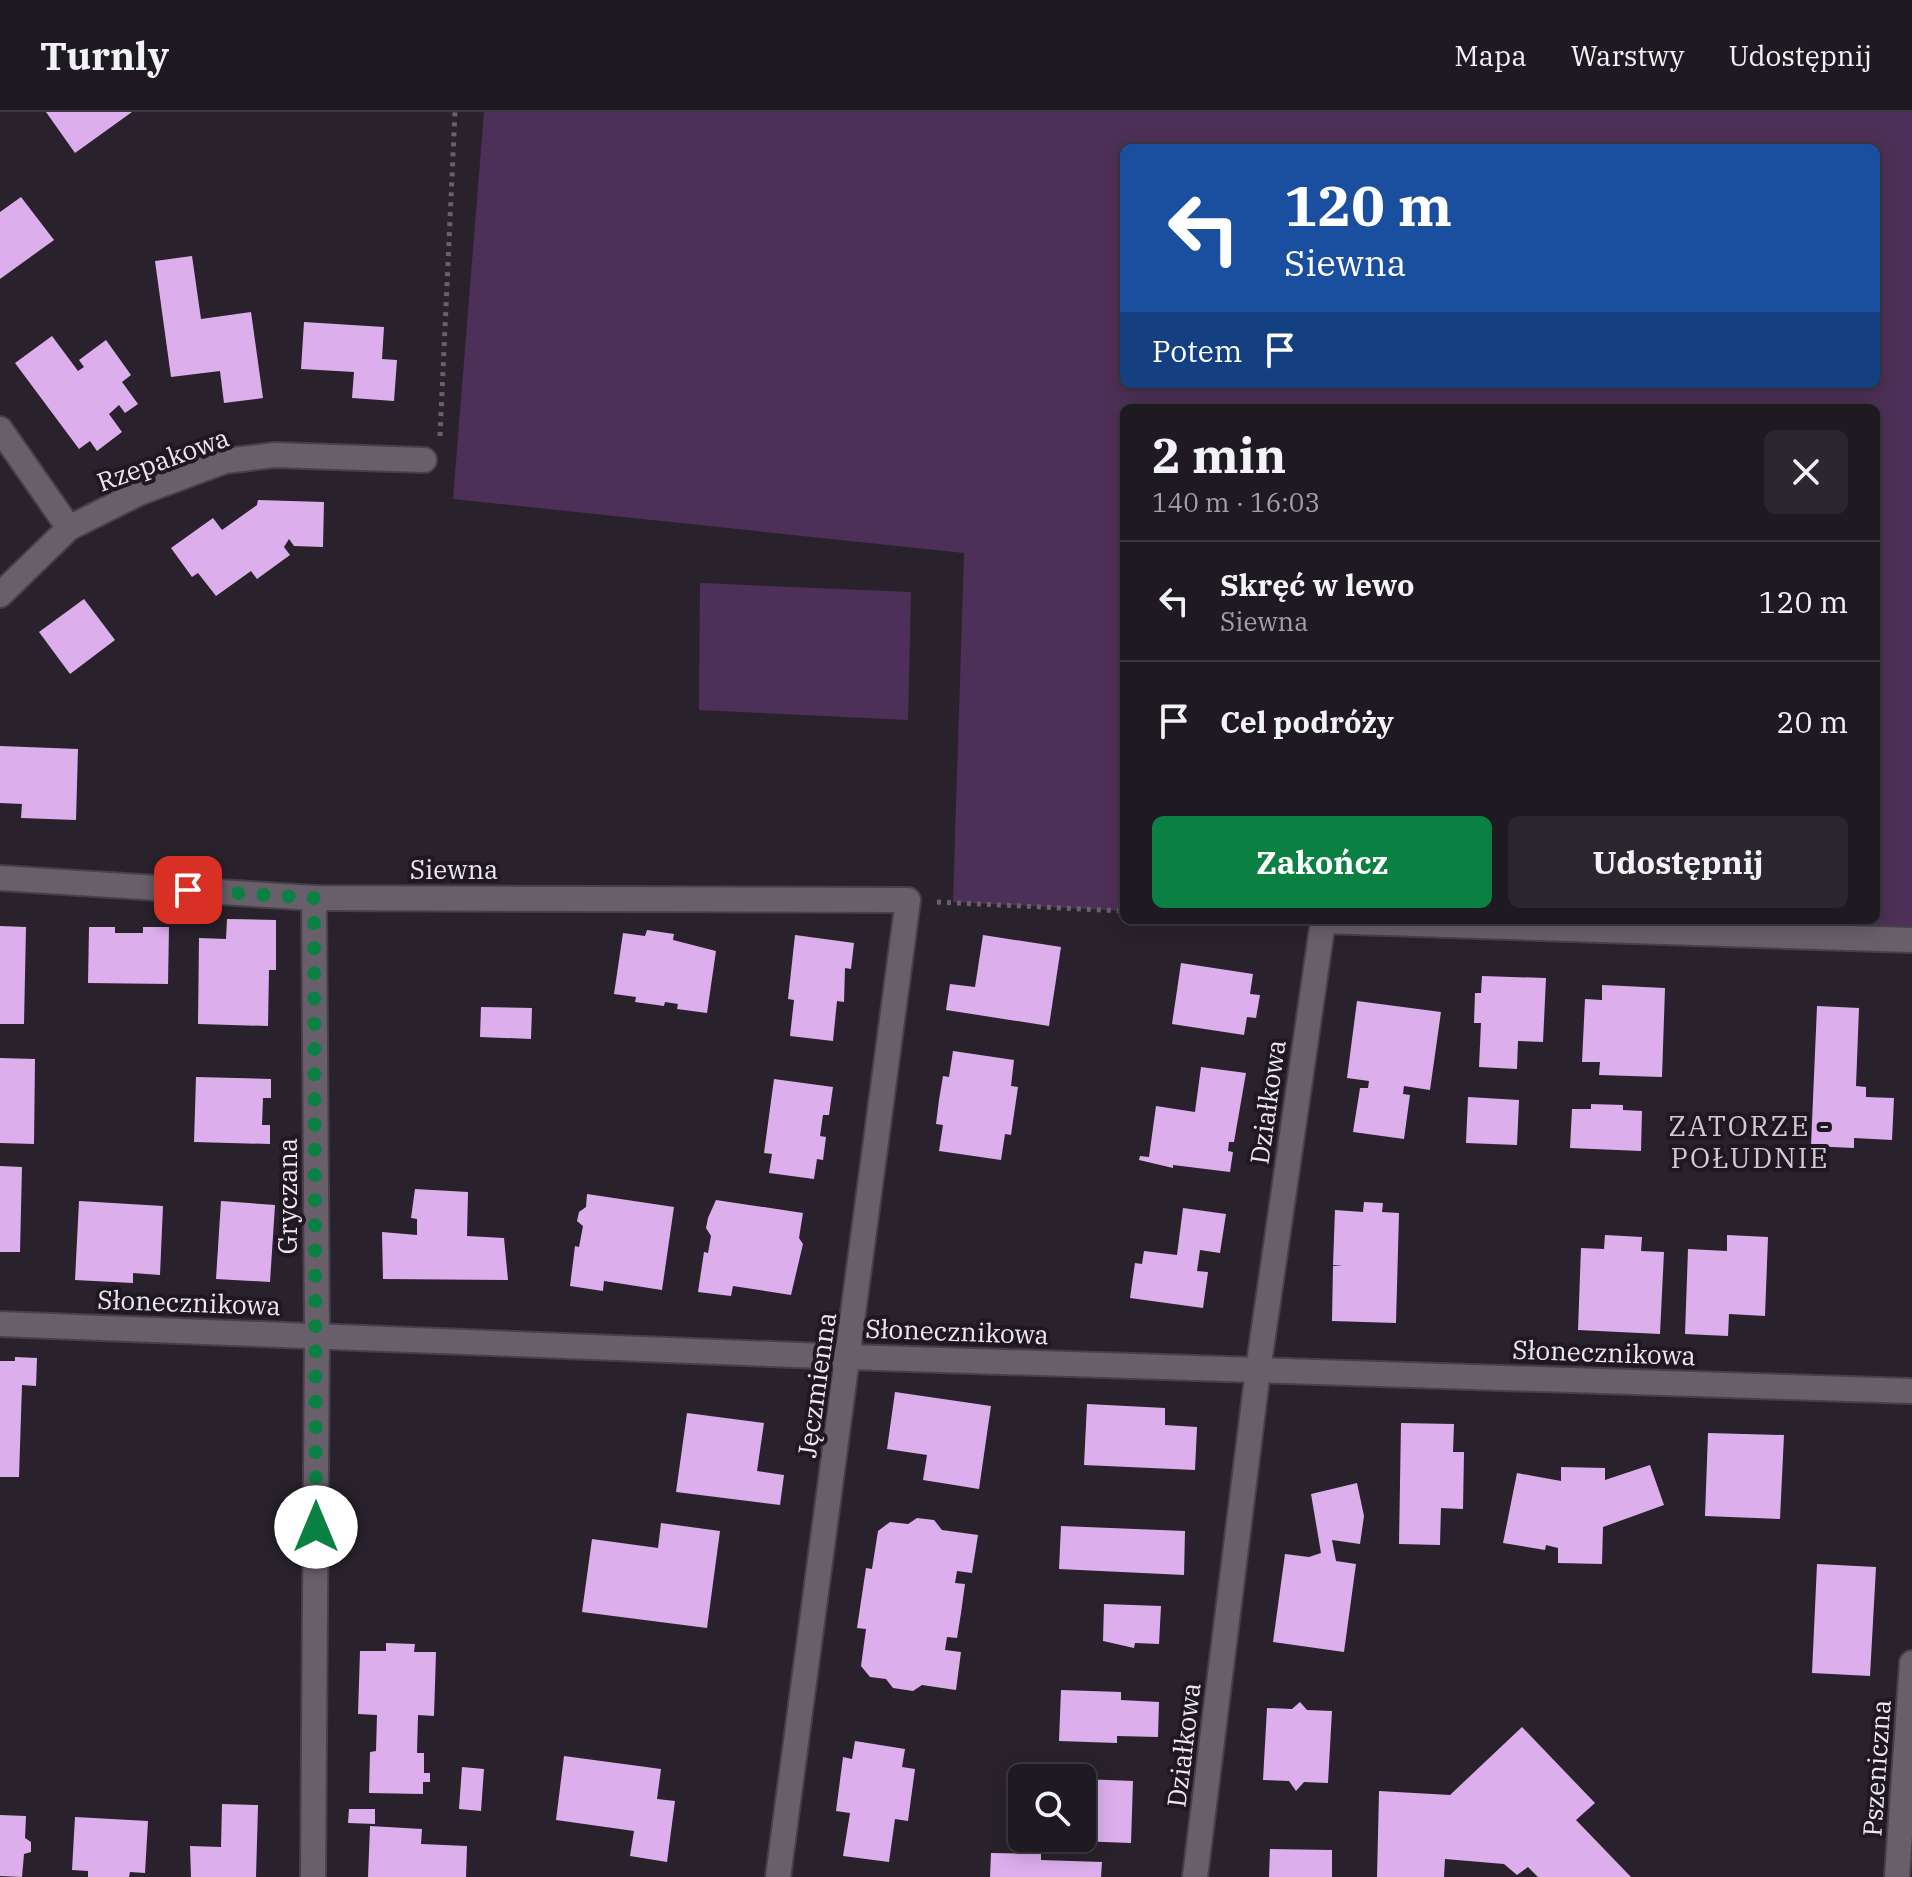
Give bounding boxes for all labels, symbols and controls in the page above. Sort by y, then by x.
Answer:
text: Turnly [40,31,169,80]
text: Mapa [1454,37,1527,74]
text: Warstwy [1571,37,1684,74]
text: Udostępnij [1728,37,1872,74]
text: 120 m [1284,169,1452,241]
icon: left [1152,176,1256,280]
text: Siewna [1284,239,1406,286]
icon: arrive [1258,328,1302,372]
text: Potem [1152,331,1242,370]
street label: Rzepakowa [92,419,233,499]
text: 2 min [1152,424,1286,486]
button: close [1764,430,1848,514]
text: 140 m · 16:03 [1152,485,1320,519]
text: Skręć w lewo [1220,565,1414,604]
icon: left [1152,579,1196,623]
text: 120 m [1758,582,1848,621]
text: Siewna [1220,604,1308,638]
icon: arrive [1152,699,1196,743]
text: Cel podróży [1220,702,1394,741]
text: 20 m [1776,702,1848,741]
button: Zakończ [1152,816,1492,908]
button: Udostępnij [1508,816,1848,908]
street label: Siewna [410,852,498,886]
pin [154,856,222,924]
icon: arrive [166,868,210,912]
street label: Działkowa [1241,1037,1293,1166]
district label: ZATORZE - POŁUDNIE [1668,1107,1832,1176]
street label: Gryczana [270,1138,304,1254]
street label: Słonecznikowa [97,1282,281,1322]
street label: Jęczmienna [789,1310,843,1460]
street label: Słonecznikowa [865,1311,1049,1351]
street label: Słonecznikowa [1512,1332,1696,1372]
position arrow [274,1485,358,1569]
street label: Działkowa [1158,1681,1208,1809]
street label: Pszeniczna [1854,1698,1898,1837]
map controls [1008,1764,1096,1852]
button: search [1008,1764,1096,1852]

